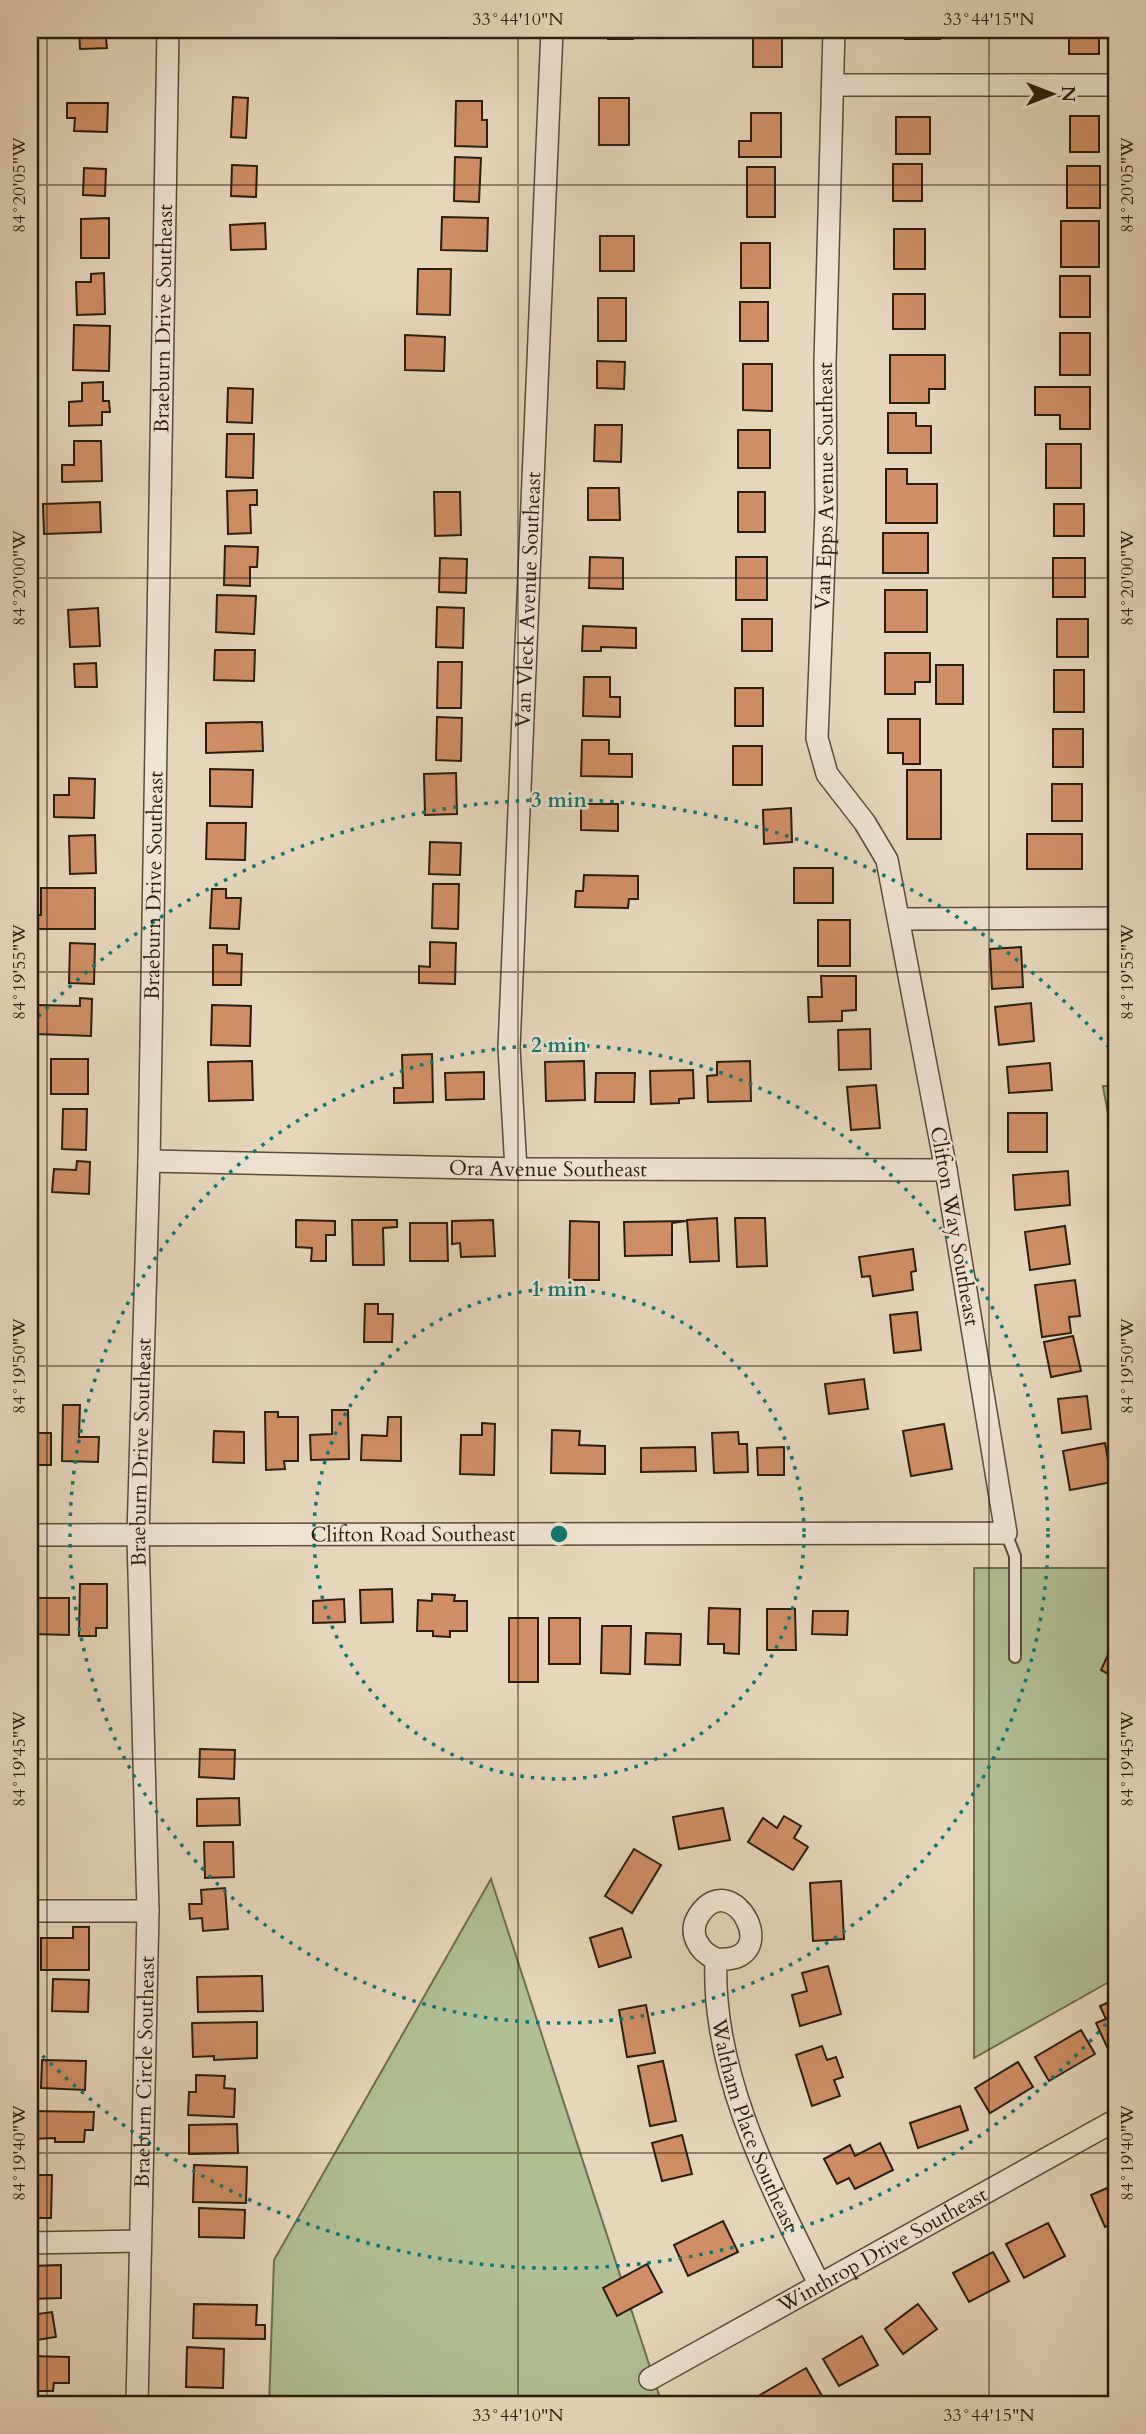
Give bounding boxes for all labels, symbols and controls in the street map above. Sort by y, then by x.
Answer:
text: 33°44'10"N [472,7,564,32]
text: 33°44'15"N [943,7,1035,32]
north arrow [1016,60,1086,130]
text: N [1055,86,1081,103]
text: 84°20'05"W [7,137,32,233]
text: 84°20'05"W [1115,137,1140,233]
street label: Braeburn Drive Southeast [147,203,180,433]
street label: Van Epps Avenue Southeast [808,362,841,610]
street label: Van Vleck Avenue Southeast [509,470,548,728]
text: 84°20'00"W [7,530,32,626]
text: 84°20'00"W [1115,530,1140,626]
street label: Braeburn Drive Southeast [138,770,171,1000]
text: 3 min [531,786,587,815]
text: 84°19'55"W [7,924,32,1020]
text: 84°19'55"W [1115,924,1140,1020]
text: 2 min [531,1031,587,1060]
street label: Clifton Way Southeast [923,1124,986,1328]
street label: Ora Avenue Southeast [448,1154,647,1184]
text: 1 min [531,1275,587,1304]
text: 84°19'50"W [7,1318,32,1414]
text: 84°19'50"W [1115,1318,1140,1414]
street label: Braeburn Drive Southeast [124,1337,159,1567]
street label: Clifton Road Southeast [310,1520,516,1549]
centre of rings [547,1522,571,1546]
text: 84°19'45"W [7,1711,32,1807]
text: 84°19'45"W [1115,1711,1140,1807]
street label: Braeburn Circle Southeast [128,1955,162,2189]
street label: Waltham Place Southeast [704,2016,805,2236]
text: 84°19'40"W [7,2105,32,2201]
text: 84°19'40"W [1115,2105,1140,2201]
street label: Winthrop Drive Southeast [772,2180,993,2321]
text: 33°44'10"N [472,2403,564,2428]
text: 33°44'15"N [943,2403,1035,2428]

